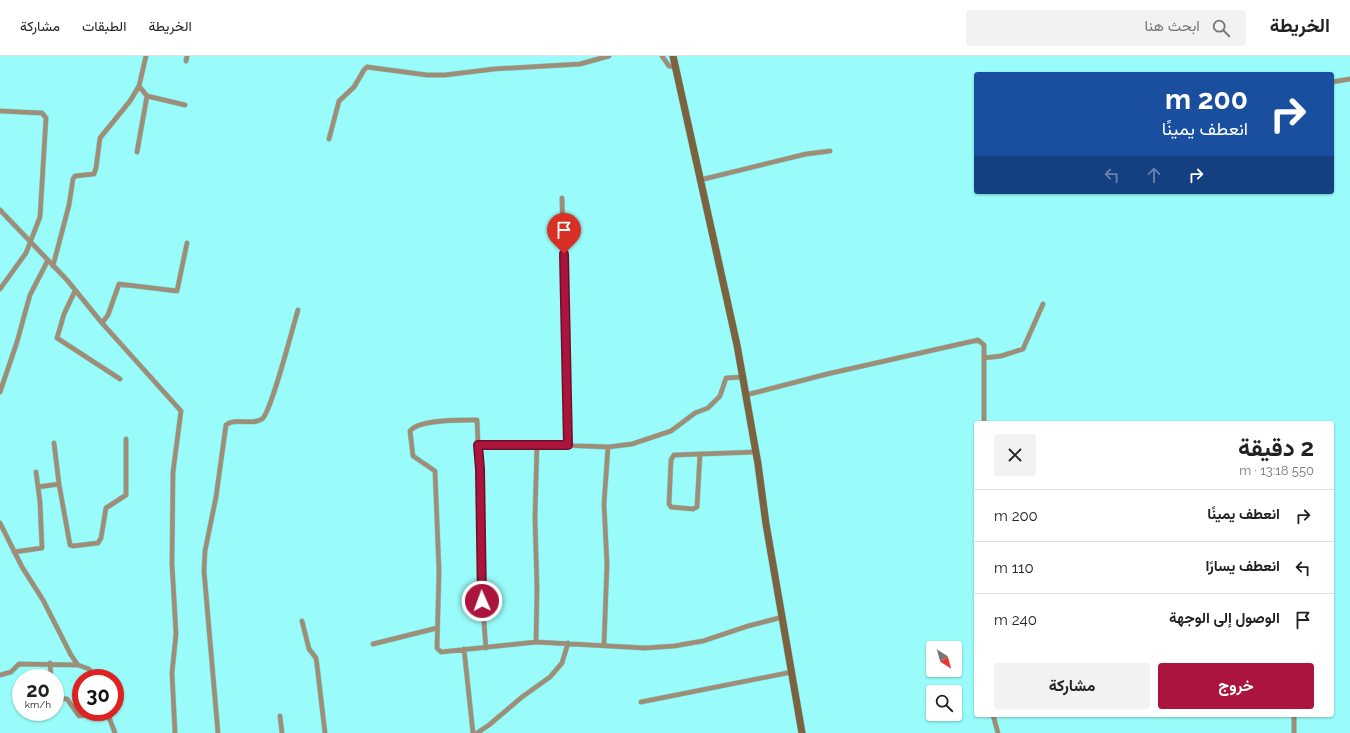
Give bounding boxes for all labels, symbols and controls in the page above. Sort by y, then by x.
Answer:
search box [966,10,1246,46]
text: الخريطة [1270,14,1330,36]
text: ابحث هنا [1145,17,1200,35]
icon: search [1210,17,1232,39]
text: مشاركة [20,18,60,34]
text: الطبقات [82,18,126,34]
text: الخريطة [148,18,192,34]
text: 200 m [1165,83,1248,116]
icon: right [1262,88,1314,140]
text: انعطف يمينًا [1162,118,1248,139]
icon: left [1101,164,1123,186]
icon: ahead [1143,164,1165,186]
icon: right [1185,164,1207,186]
pin [547,213,581,254]
icon: arrive [553,219,575,241]
text: 2 دقيقة [1238,433,1314,462]
button: close [994,434,1036,476]
text: 550 m · 13:18 [1239,463,1314,478]
text: انعطف يمينًا [1207,505,1280,523]
icon: right [1292,505,1314,527]
text: 200 m [994,507,1038,525]
text: انعطف يسارًا [1205,557,1280,575]
icon: left [1292,557,1314,579]
text: 110 m [994,559,1034,577]
position arrow [461,580,503,622]
text: الوصول إلى الوجهة [1169,609,1280,627]
icon: arrive [1292,609,1314,631]
text: 240 m [994,611,1037,629]
north arrow [926,641,962,677]
map controls [926,641,962,721]
button: مشاركة [994,663,1150,709]
button: خروج [1158,663,1314,709]
speed limit sign: 30 [72,669,124,721]
text: 20 [26,678,50,702]
button: search [926,685,962,721]
text: km/h [25,699,51,710]

